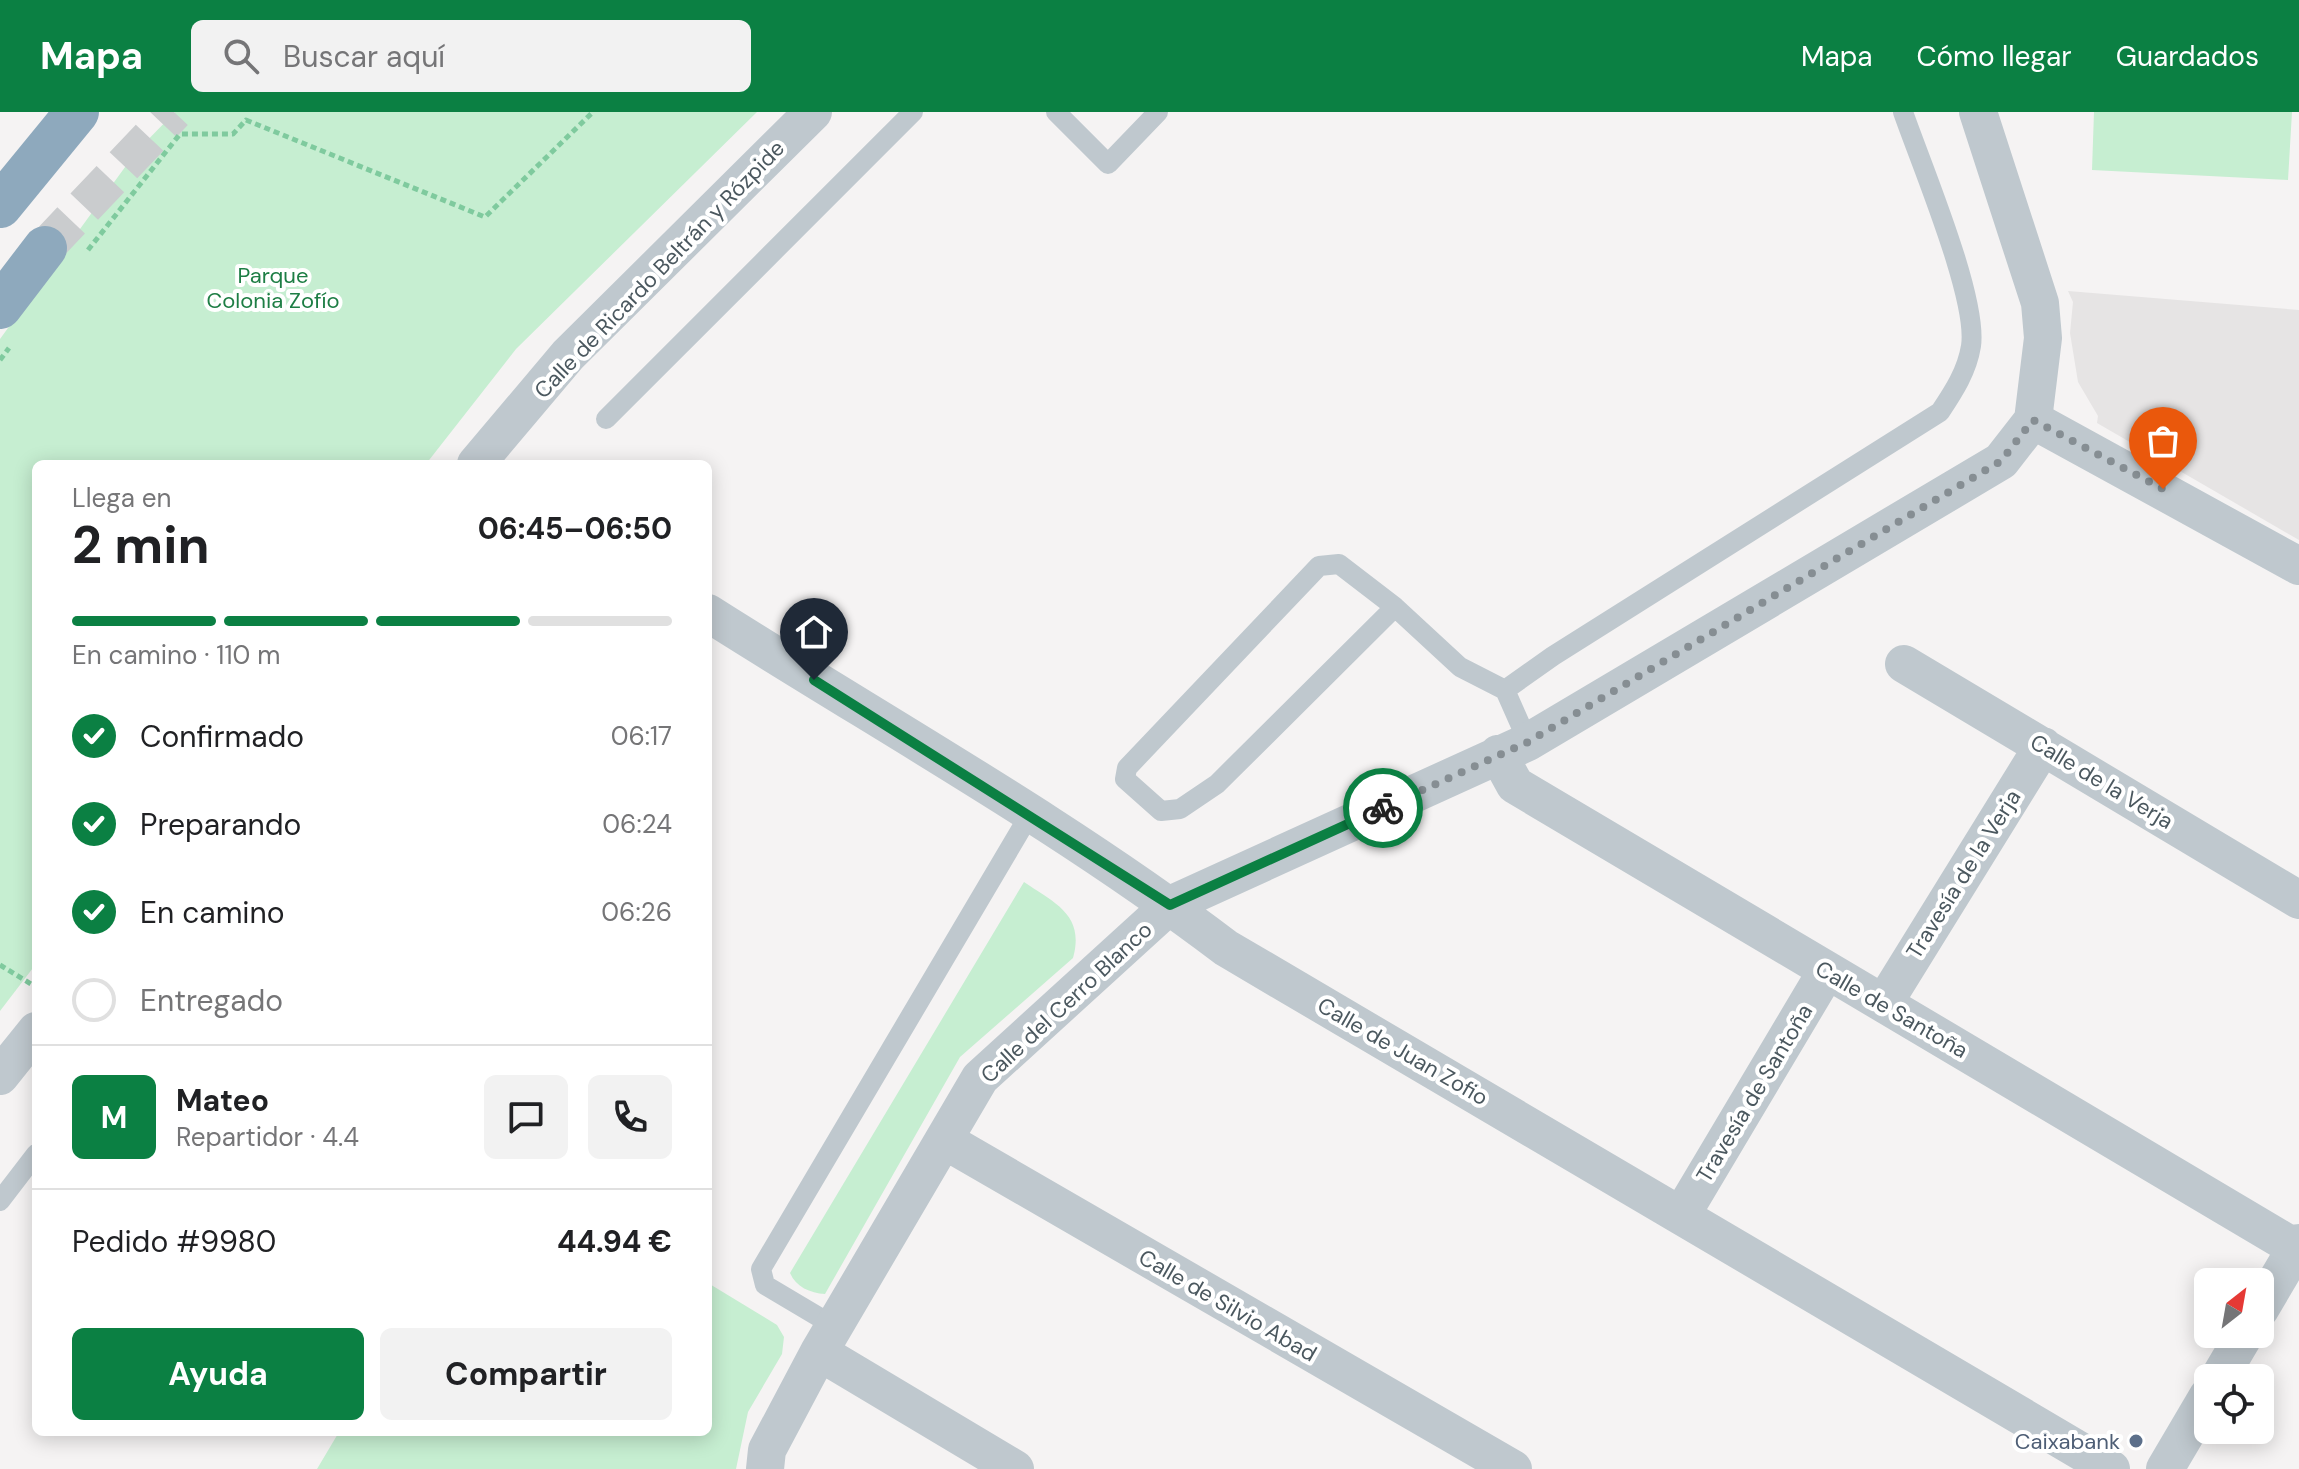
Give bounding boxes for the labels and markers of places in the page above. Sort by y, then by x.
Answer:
pin [2129,407,2197,489]
pin [780,598,848,680]
place label: Caixabank [2015,1427,2120,1456]
marker: Caixabank [2127,1432,2145,1450]

